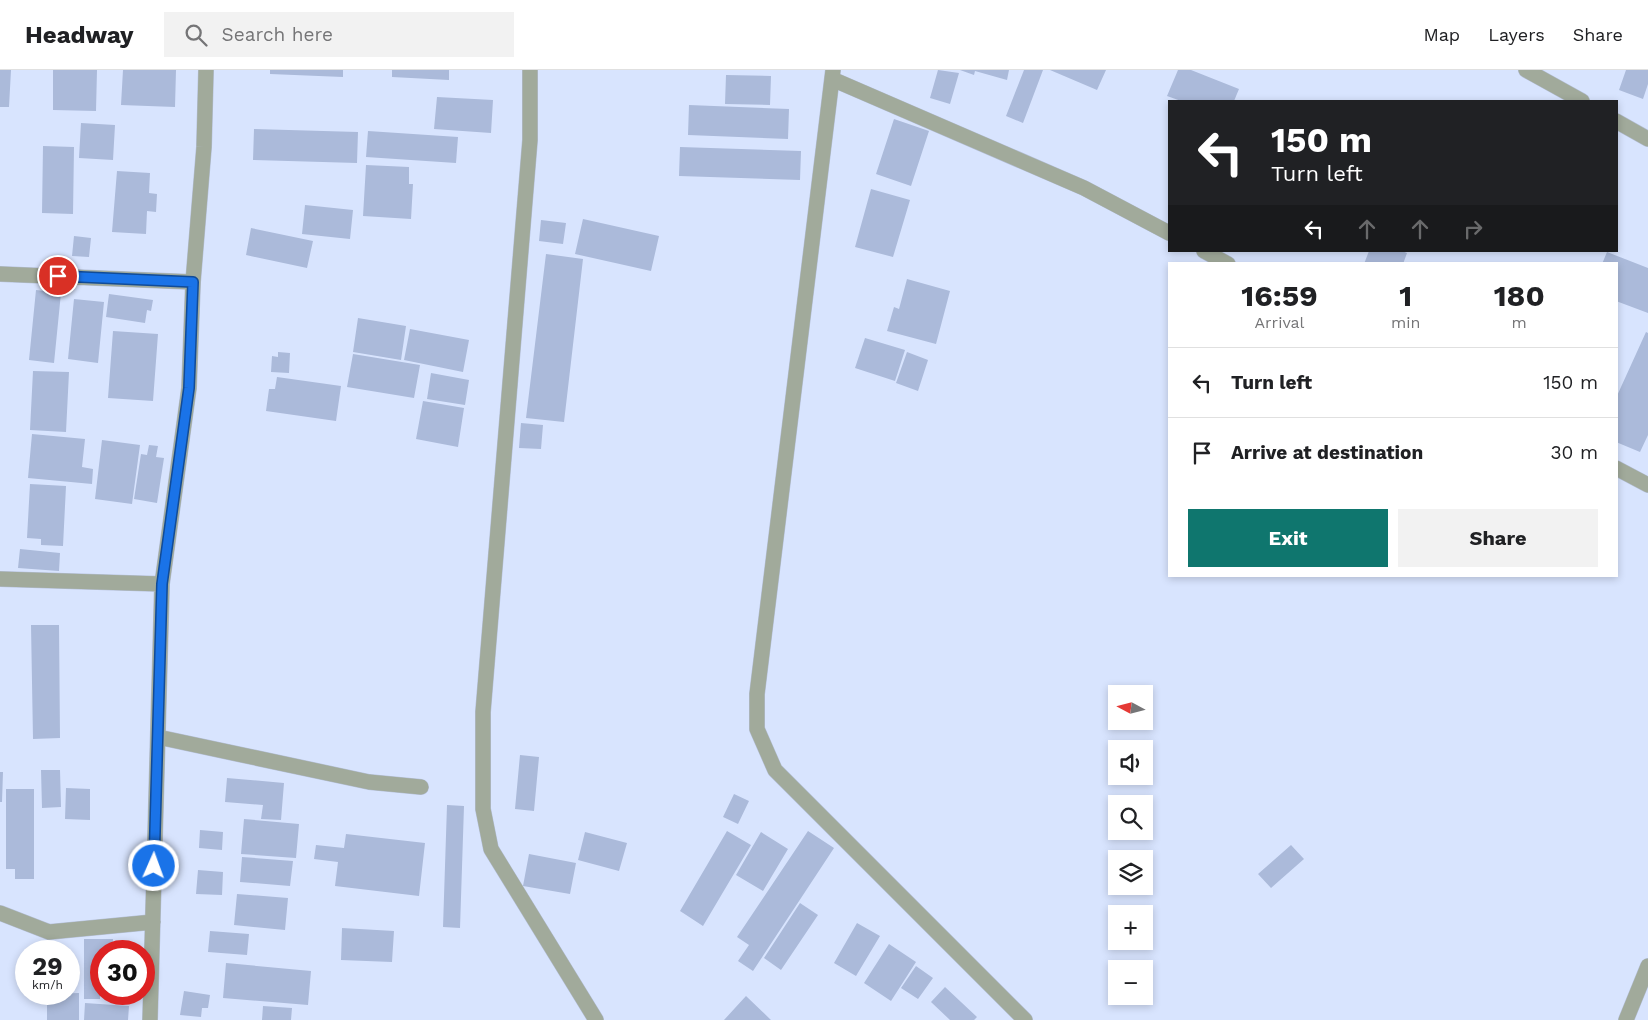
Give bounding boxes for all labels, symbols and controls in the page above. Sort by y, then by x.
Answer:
search box [164,12,514,57]
text: Headway [25,21,134,49]
icon: search [182,21,210,49]
text: Search here [222,23,333,46]
text: Map [1423,24,1460,45]
text: Layers [1488,24,1545,45]
text: Share [1573,24,1623,45]
text: 150 m [1271,119,1372,161]
icon: left [1188,120,1253,185]
text: Turn left [1271,161,1363,186]
icon: left [1300,215,1328,243]
icon: ahead [1353,215,1381,243]
icon: ahead [1406,215,1434,243]
icon: right [1459,215,1487,243]
pin [37,255,79,297]
icon: arrive [44,262,72,290]
text: 16:59 [1241,278,1318,313]
text: 1 [1399,278,1412,313]
text: 180 [1494,278,1545,313]
text: Arrival [1255,313,1304,332]
text: min [1391,313,1420,332]
text: m [1512,313,1527,332]
icon: left [1188,369,1216,397]
text: Turn left [1231,371,1312,394]
text: 150 m [1543,371,1598,394]
icon: arrive [1188,439,1216,467]
text: Arrive at destination [1231,441,1423,464]
text: 30 m [1551,441,1598,464]
button: Exit [1188,509,1388,567]
button: Share [1398,509,1598,567]
north arrow [1108,685,1152,730]
map controls [1108,685,1153,1005]
button: sound [1108,740,1153,785]
button: search [1108,795,1153,840]
position arrow [127,839,179,891]
button: layers [1108,850,1153,895]
button: + [1108,905,1153,950]
speed limit sign: 30 [90,940,155,1005]
text: 29 [32,952,63,981]
button: − [1108,960,1153,1005]
text: km/h [32,978,63,992]

